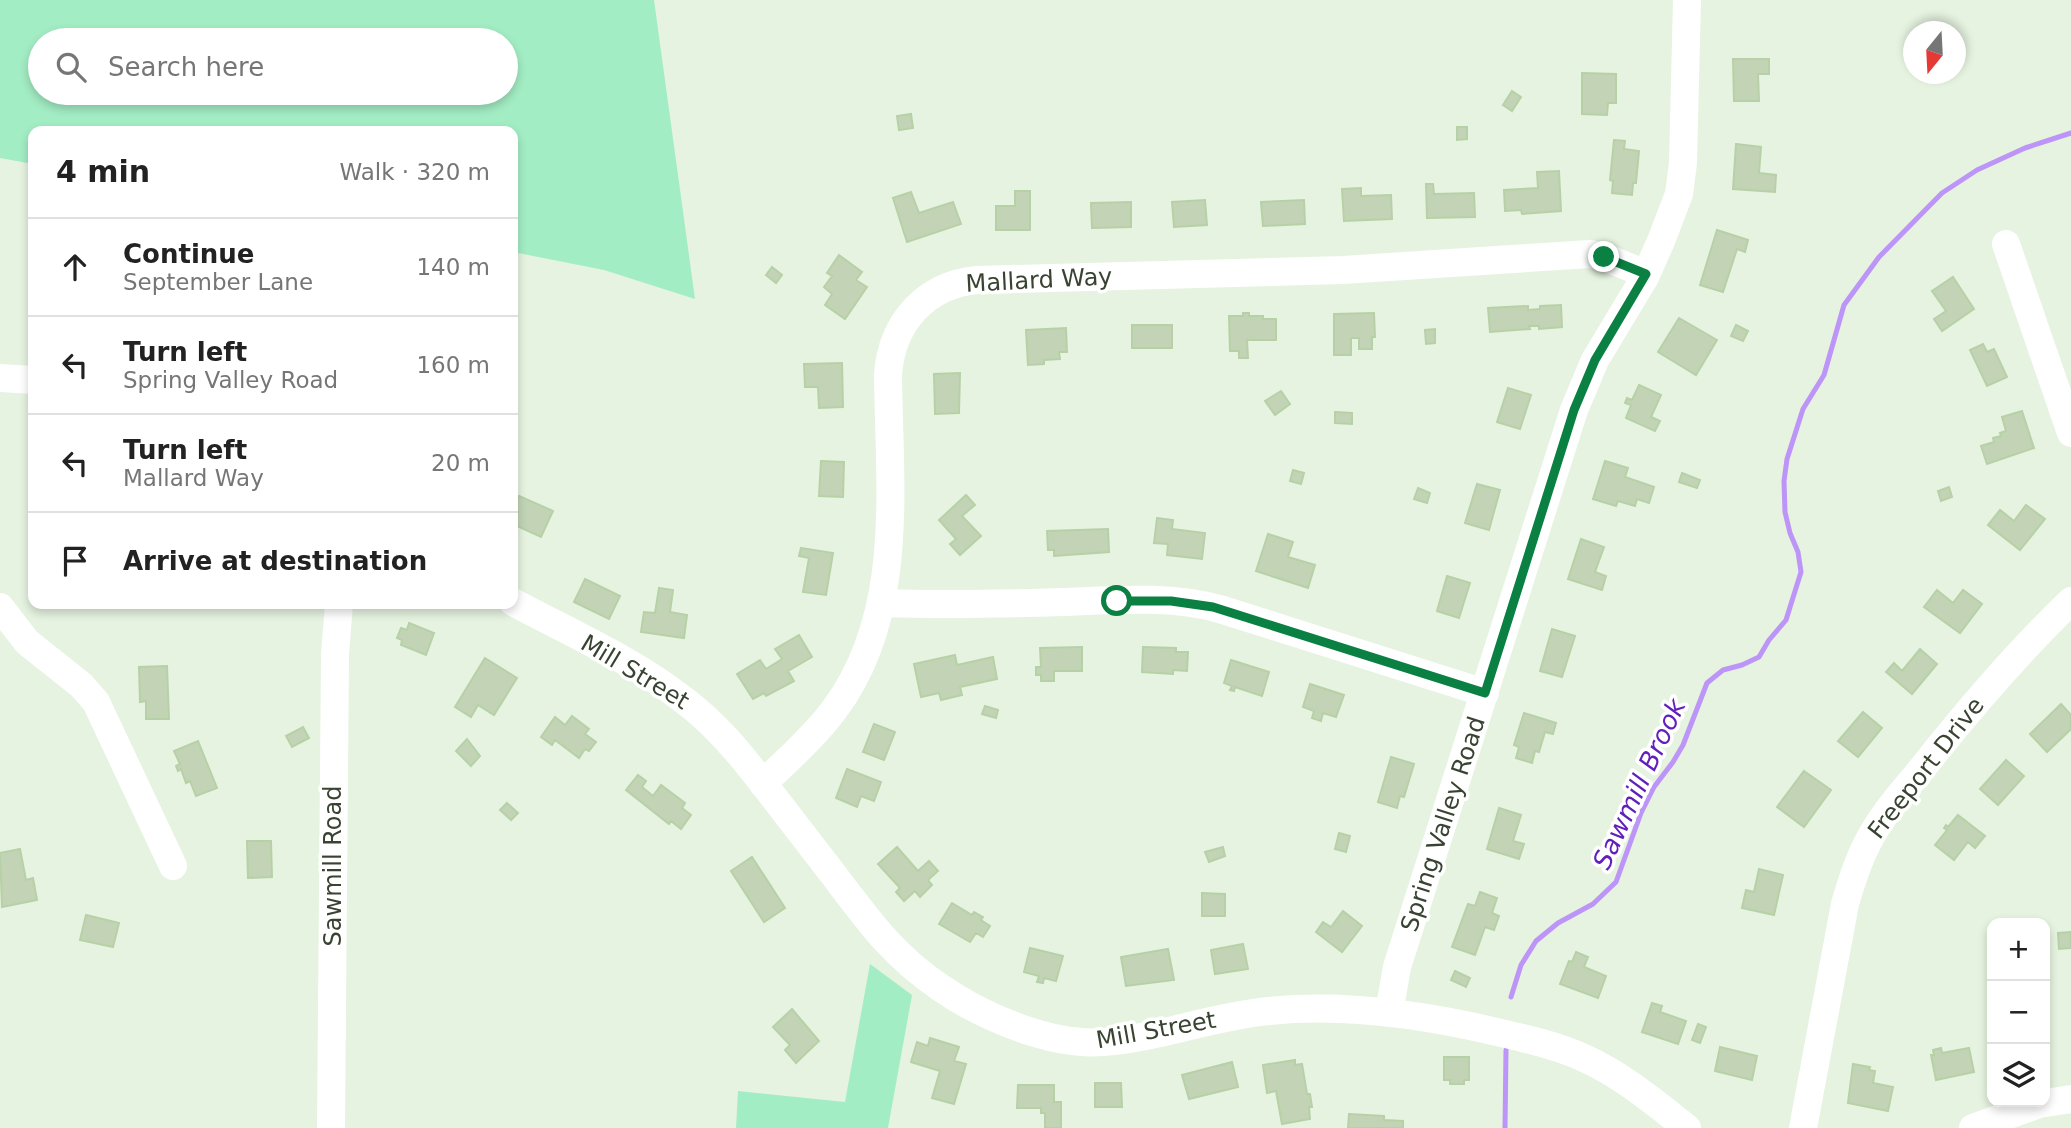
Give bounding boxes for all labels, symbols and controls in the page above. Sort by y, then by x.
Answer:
north arrow [1903,21,1966,84]
search box [28,28,518,105]
icon: search [52,48,90,86]
text: Search here [108,52,264,82]
text: 4 min [56,154,150,189]
text: Walk · 320 m [339,159,490,185]
text: Continue [123,239,254,269]
route end [1588,241,1619,272]
icon: ahead [56,248,94,286]
text: 140 m [416,254,490,280]
street label: Mallard Way [965,262,1113,298]
text: September Lane [123,269,313,295]
text: Turn left [123,337,247,367]
icon: left [56,346,94,384]
text: 160 m [416,352,490,378]
text: Spring Valley Road [123,367,338,393]
text: Turn left [123,435,247,465]
icon: left [56,444,94,482]
text: 20 m [431,450,490,476]
text: Mallard Way [123,465,264,491]
icon: arrive [56,542,94,580]
text: Arrive at destination [123,546,427,576]
route start [1101,585,1132,616]
street label: Mill Street [576,629,694,715]
street label: Freeport Drive [1862,692,1990,844]
water label: Sawmill Brook [1586,693,1692,874]
street label: Spring Valley Road [1395,713,1491,935]
street label: Sawmill Road [319,786,347,946]
map controls [1987,918,2050,1107]
button: + [1987,918,2050,981]
button: − [1987,981,2050,1044]
street label: Mill Street [1094,1006,1218,1054]
button: layers [1987,1044,2050,1107]

